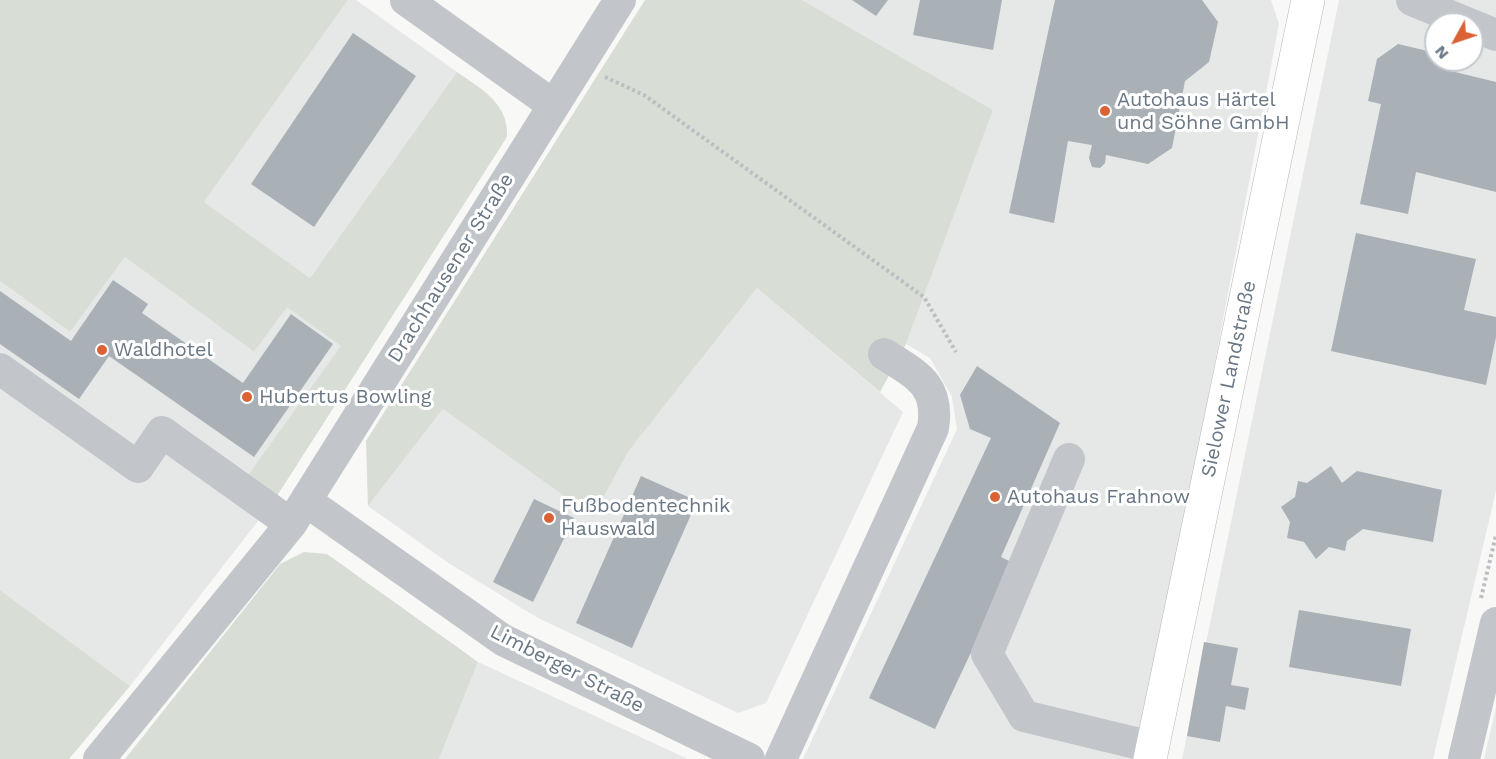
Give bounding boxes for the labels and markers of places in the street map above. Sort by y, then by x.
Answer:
place label: Autohaus Härtel und Söhne GmbH [1117,88,1290,135]
marker: Autohaus Härtel und Söhne GmbH [1098,104,1112,118]
place label: Waldhotel [114,338,213,362]
marker: Waldhotel [95,343,109,357]
place label: Hubertus Bowling [259,385,431,409]
marker: Hubertus Bowling [240,390,254,404]
place label: Autohaus Frahnow [1007,485,1190,509]
marker: Autohaus Frahnow [988,490,1002,504]
place label: Fußbodentechnik Hauswald [561,494,730,541]
marker: Fußbodentechnik Hauswald [542,511,556,525]

